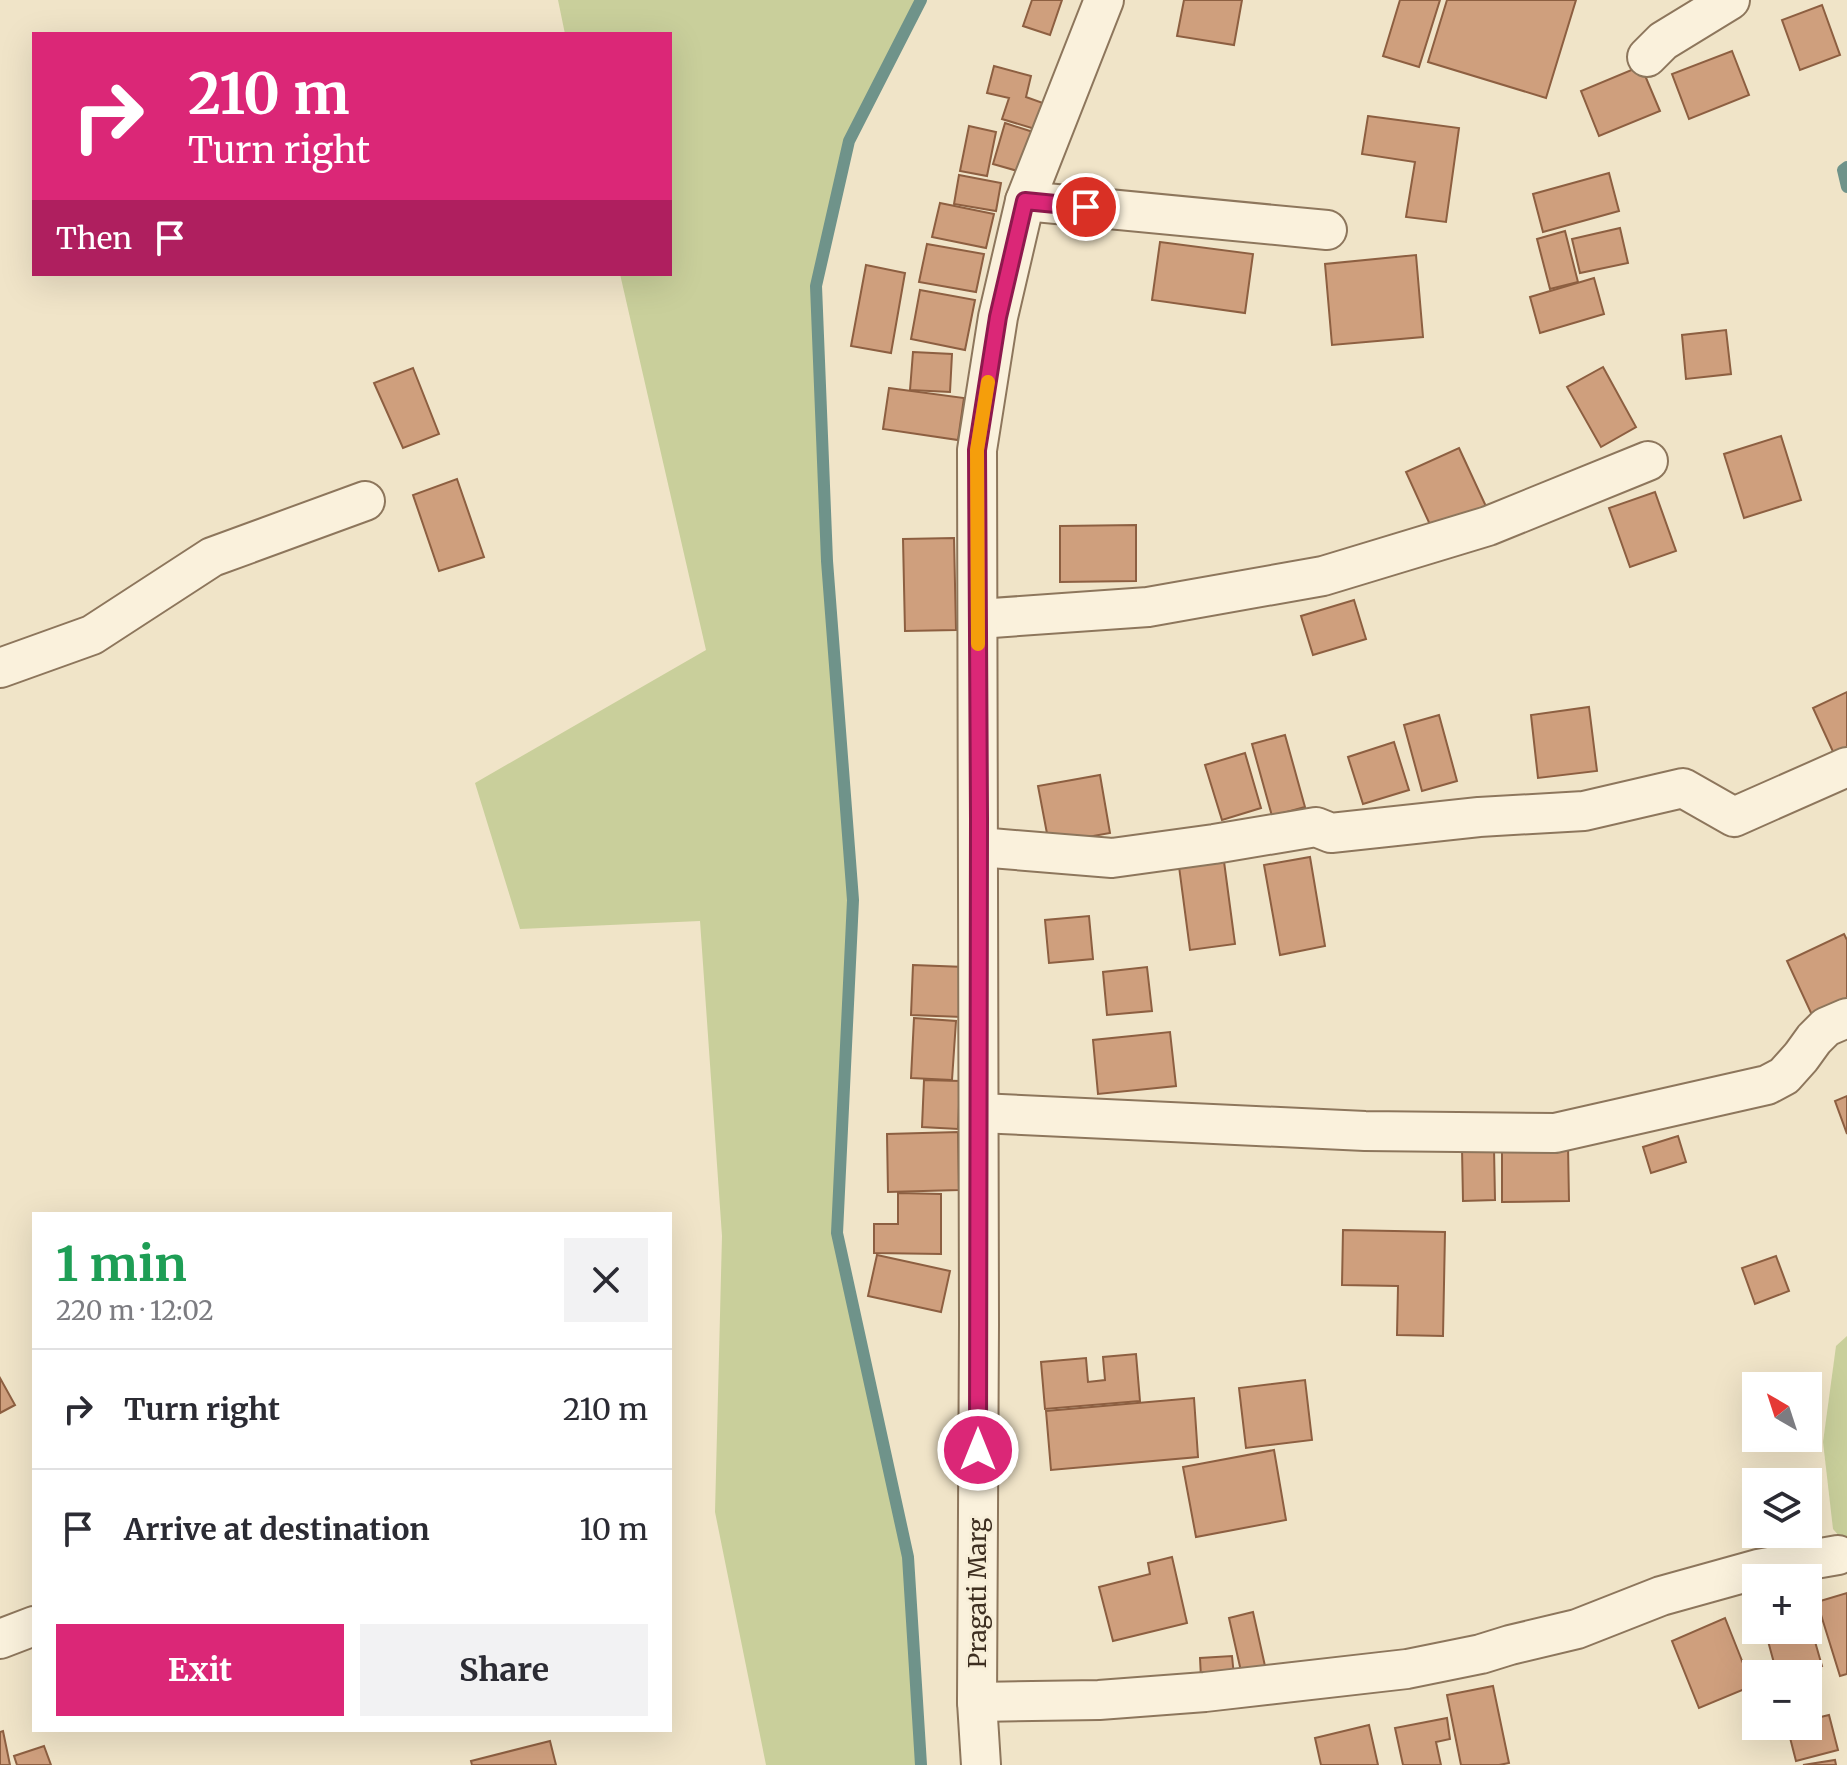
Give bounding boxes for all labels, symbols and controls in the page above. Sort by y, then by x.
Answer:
text: 210 m [188,59,350,129]
icon: right [56,64,160,168]
text: Turn right [188,128,370,173]
pin [1052,173,1120,241]
icon: arrive [1064,185,1108,229]
icon: arrive [148,216,192,260]
text: Then [56,219,132,257]
text: 1 min [56,1234,187,1294]
button: close [564,1238,648,1322]
text: 220 m · 12:02 [56,1294,214,1327]
north arrow [1742,1372,1822,1452]
map controls [1742,1372,1822,1740]
icon: right [56,1387,100,1431]
text: Turn right [124,1390,280,1428]
text: 210 m [563,1390,648,1428]
position arrow [936,1408,1020,1492]
button: layers [1742,1468,1822,1548]
icon: arrive [56,1507,100,1551]
text: Arrive at destination [124,1510,430,1548]
text: 10 m [580,1510,648,1548]
street label: Pragati Marg [962,1517,993,1668]
button: + [1742,1564,1822,1644]
button: Exit [56,1624,344,1716]
button: Share [360,1624,648,1716]
button: − [1742,1660,1822,1740]

